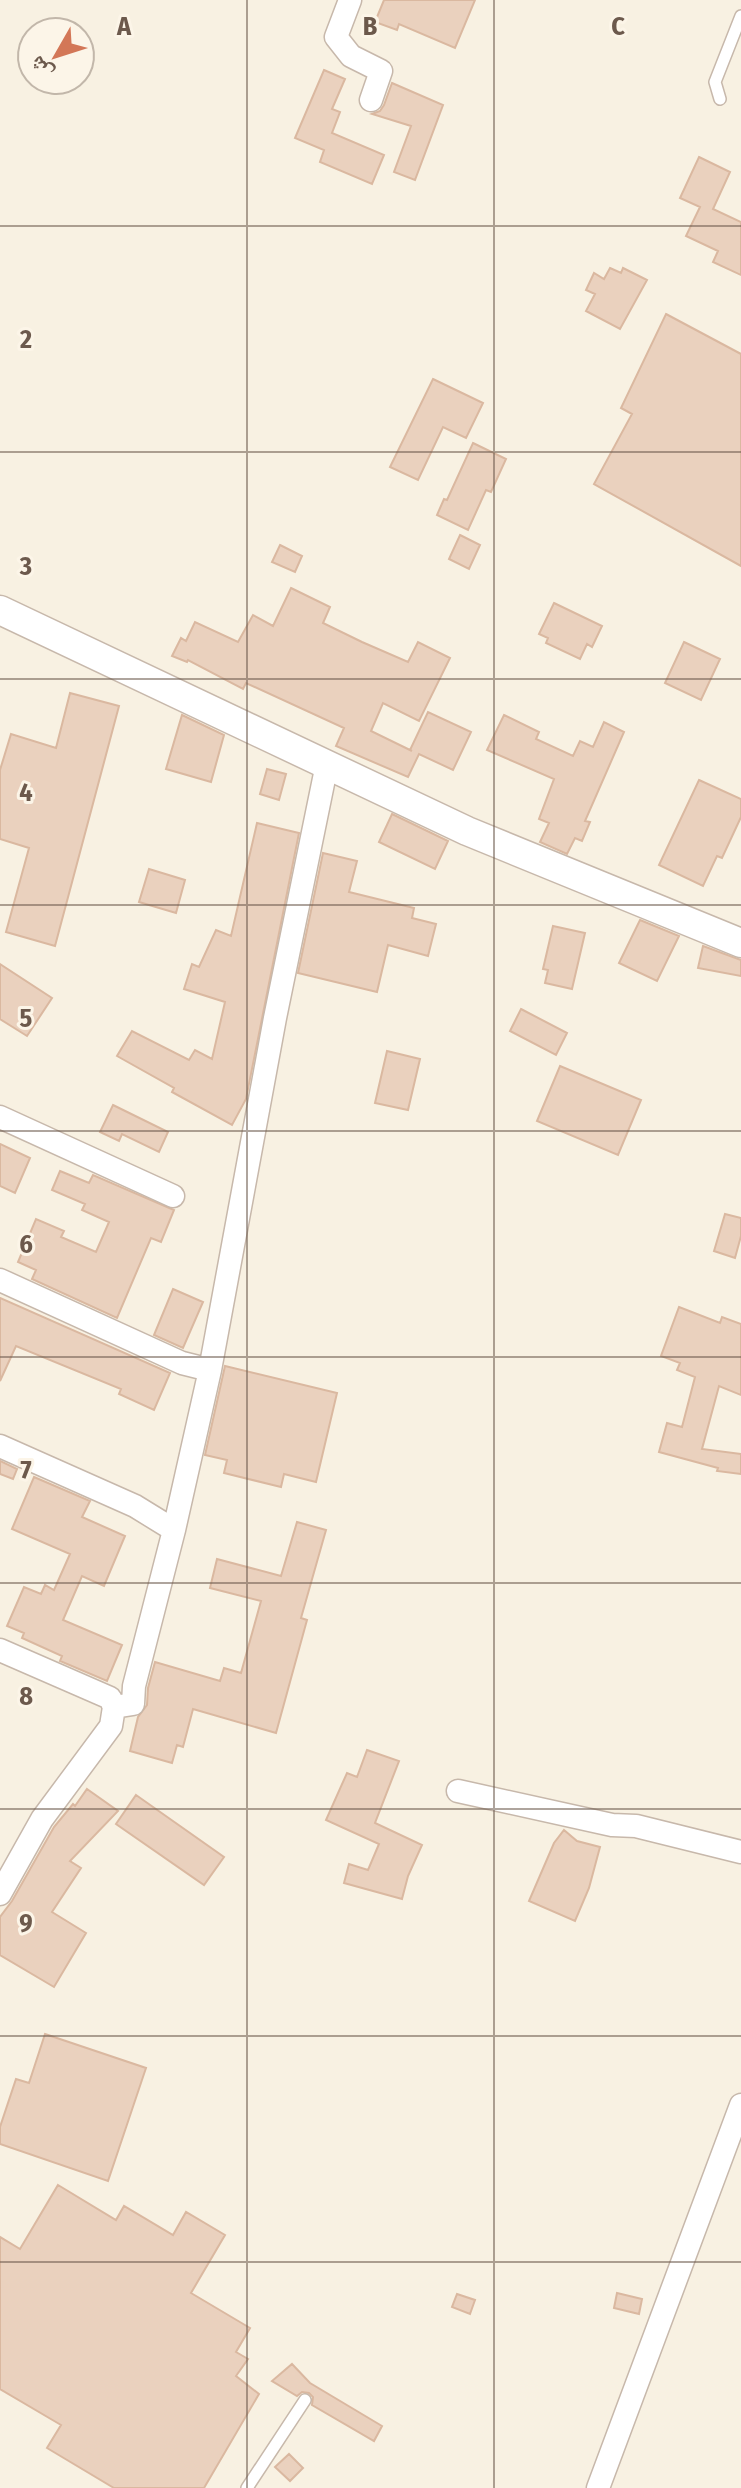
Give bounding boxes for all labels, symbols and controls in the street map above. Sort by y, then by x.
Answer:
text: A [116,11,132,42]
text: B [363,11,378,42]
text: C [611,11,625,42]
north arrow [16,16,96,96]
text: ش [23,51,59,86]
text: 2 [19,324,32,355]
text: 3 [19,551,32,582]
text: 4 [19,777,33,808]
text: 5 [20,1003,33,1034]
text: 6 [19,1229,33,1260]
text: 7 [20,1455,32,1486]
text: 8 [19,1681,33,1712]
text: 9 [19,1908,33,1939]

